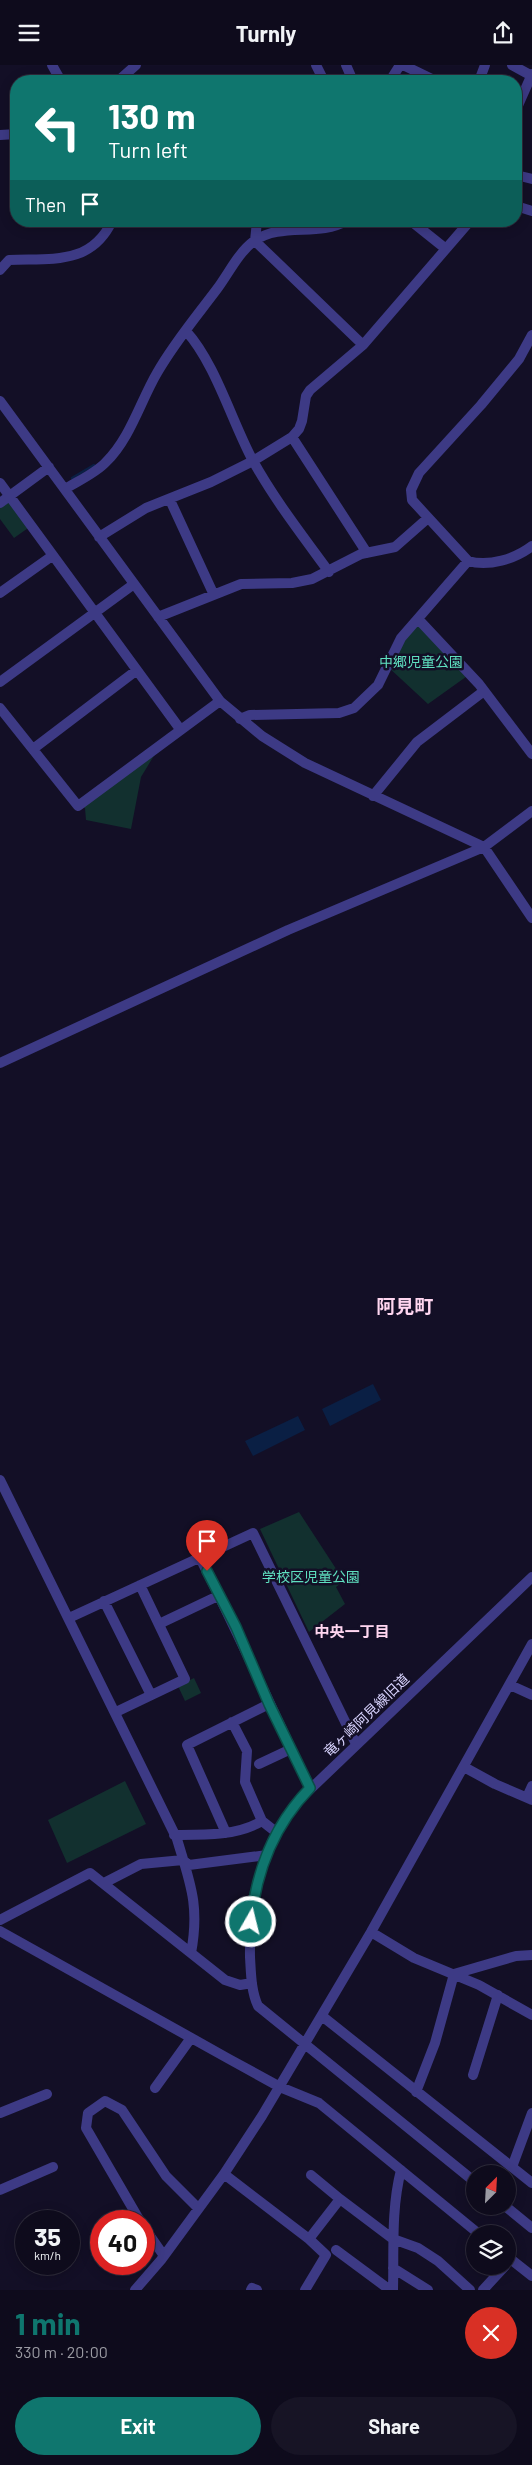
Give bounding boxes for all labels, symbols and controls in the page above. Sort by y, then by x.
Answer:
icon: menu [15,19,43,47]
icon: share [489,19,517,47]
text: Turnly [236,20,296,46]
text: 130 m [108,94,195,136]
icon: left [25,95,90,160]
text: Turn left [108,136,188,162]
icon: arrive [76,190,104,218]
text: Then [25,193,66,216]
park label: 中郷児童公園 [379,653,463,670]
district label: 阿見町 [376,1294,434,1317]
pin [186,1520,228,1571]
icon: arrive [193,1527,221,1555]
park label: 学校区児童公園 [262,1568,360,1585]
district label: 中央一丁目 [314,1622,390,1640]
street label: 竜ヶ崎阿見線旧道 [320,1670,412,1760]
position arrow [224,1895,276,1947]
north arrow [466,2165,516,2215]
map controls [466,2165,516,2275]
speed limit sign: 40 [90,2210,155,2275]
text: 35 [34,2221,61,2251]
button: layers [466,2225,516,2275]
text: km/h [34,2248,61,2262]
text: 1 min [15,2305,81,2341]
button: close [465,2307,517,2359]
text: 330 m · 20:00 [15,2342,108,2361]
button: Exit [15,2397,261,2455]
button: Share [271,2397,517,2455]

